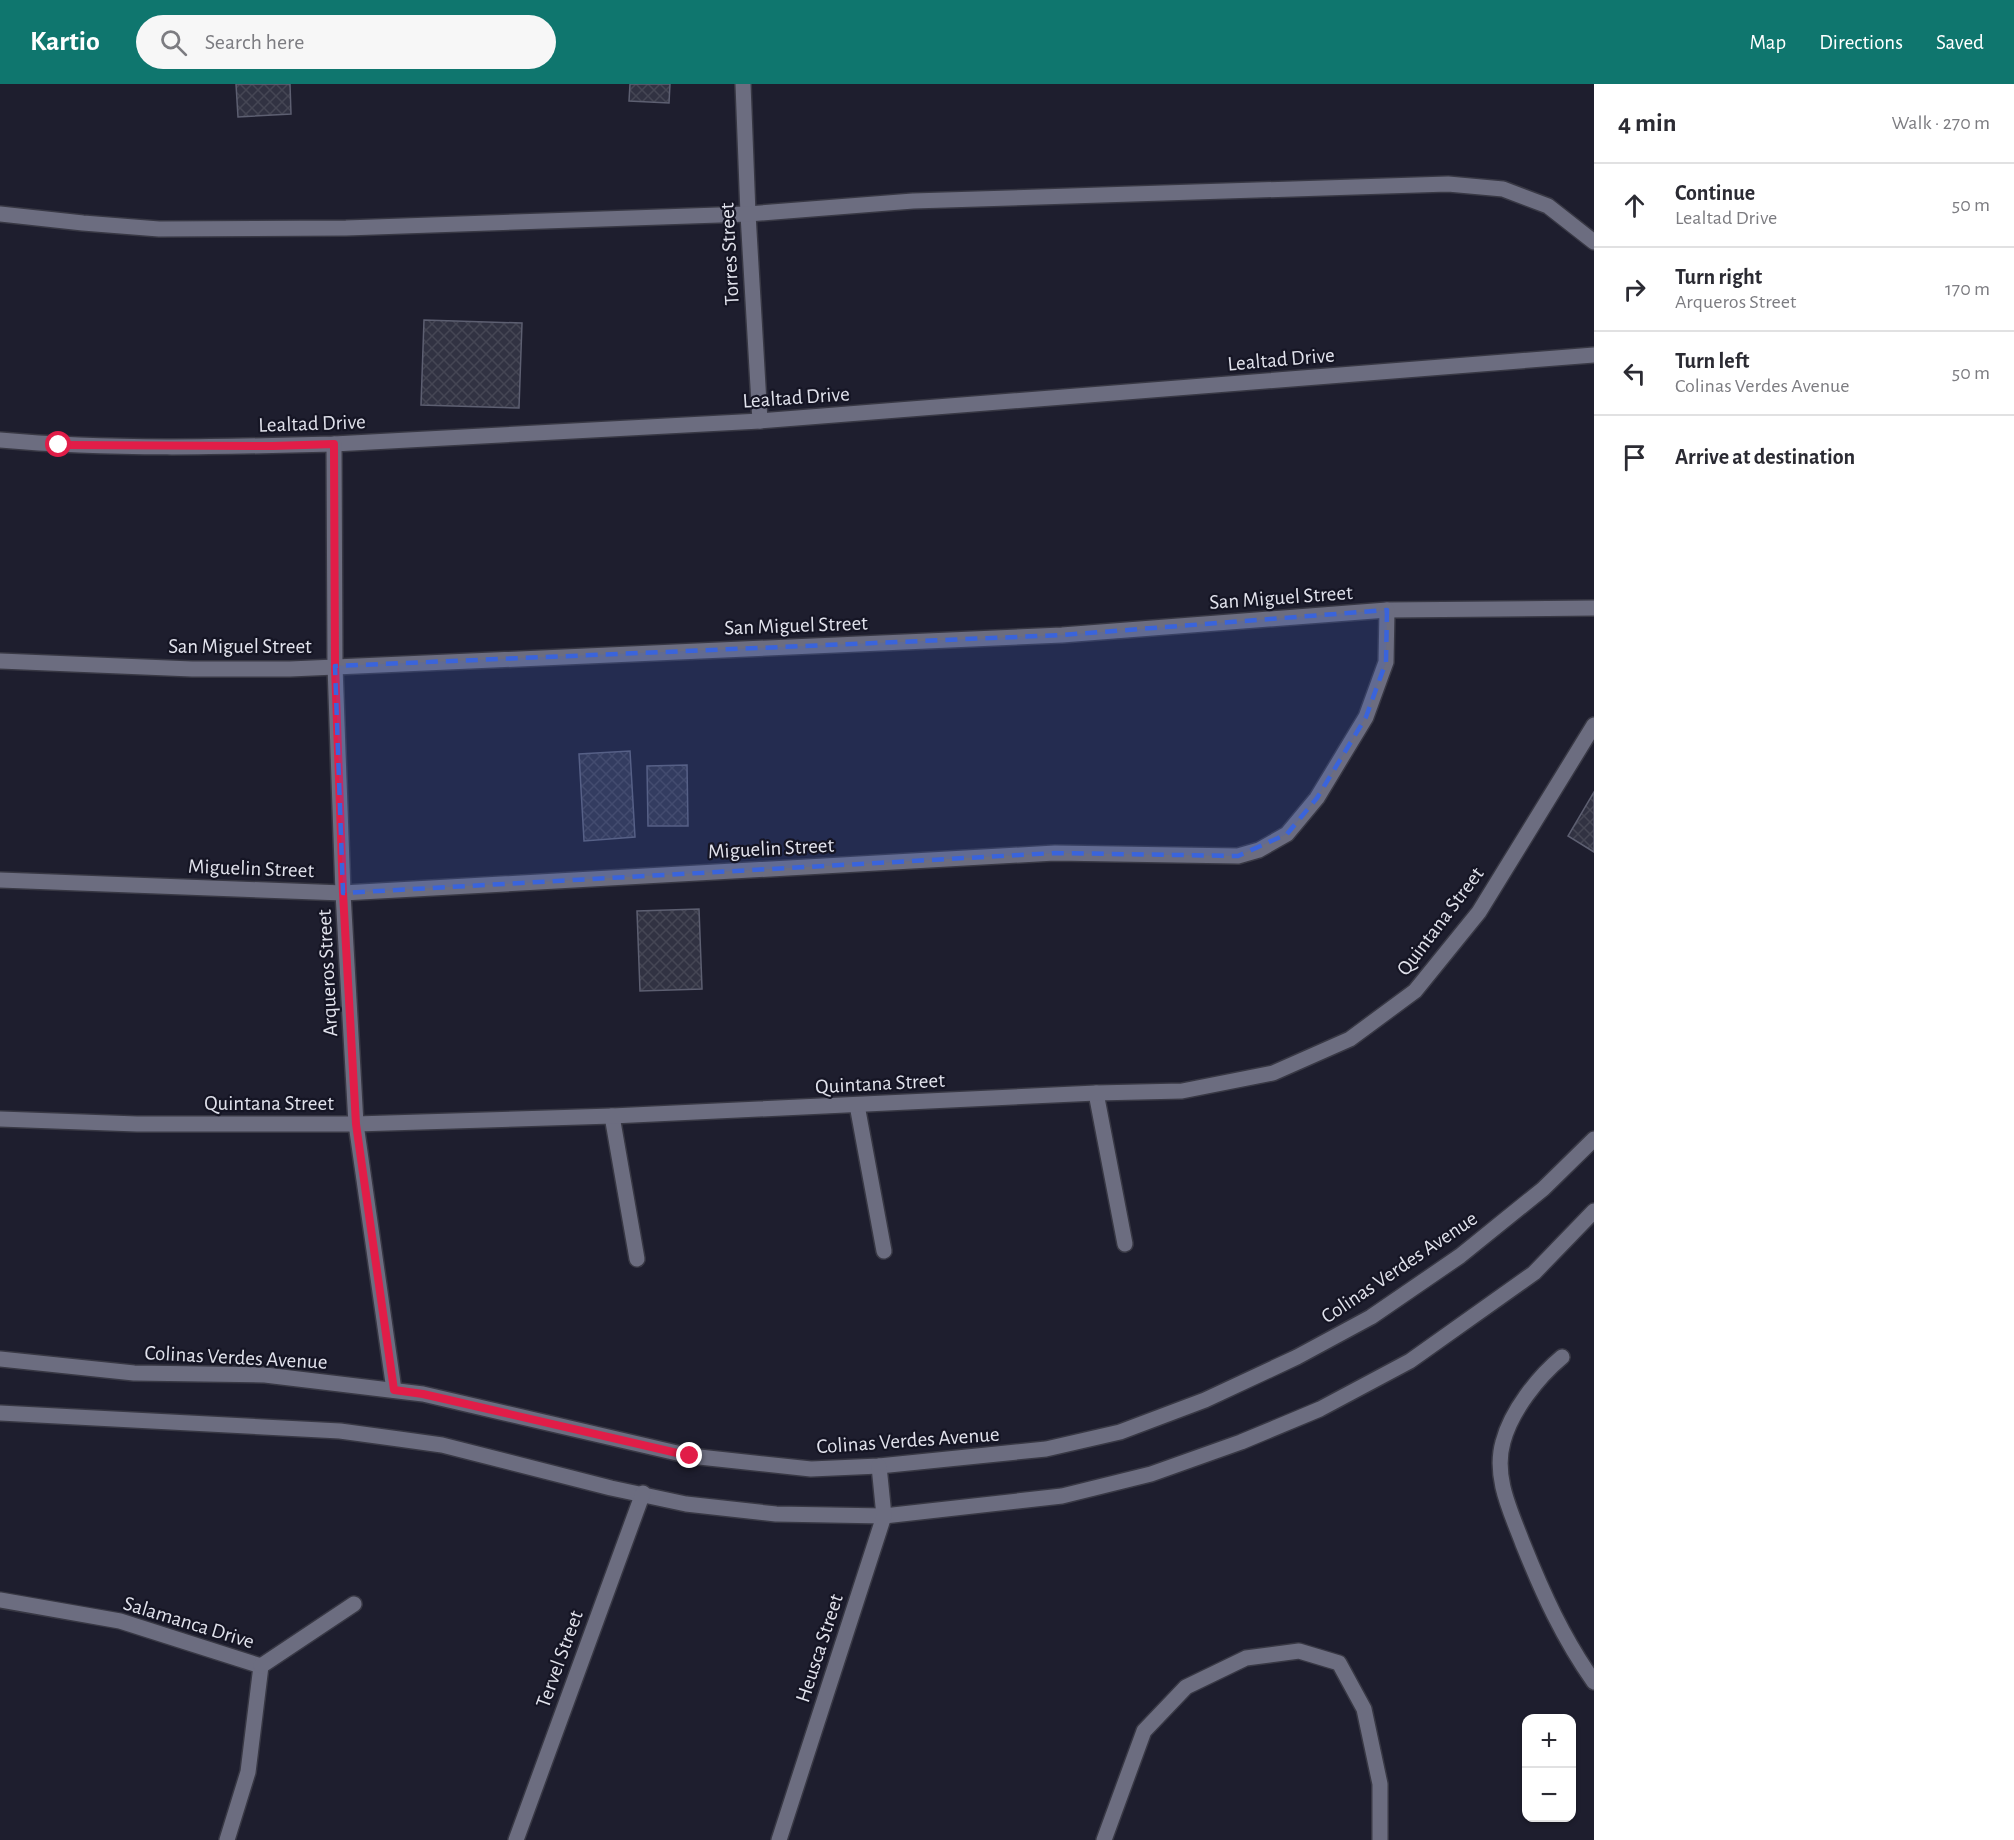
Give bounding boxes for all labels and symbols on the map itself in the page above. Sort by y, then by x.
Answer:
street label: Torres Street [716,202,743,306]
street label: Lealtad Drive [1227,344,1335,375]
street label: Lealtad Drive [742,383,850,412]
street label: Lealtad Drive [258,411,366,436]
route start [45,431,71,457]
street label: San Miguel Street [1209,582,1354,613]
street label: San Miguel Street [724,612,868,638]
street label: San Miguel Street [168,636,312,657]
street label: Miguelin Street [707,835,835,862]
street label: Miguelin Street [188,856,315,881]
street label: Quintana Street [1393,863,1488,979]
street label: Arqueros Street [314,908,341,1037]
street label: Quintana Street [815,1070,946,1097]
street label: Quintana Street [204,1093,334,1114]
street label: Colinas Verdes Avenue [1317,1207,1481,1327]
street label: Colinas Verdes Avenue [144,1342,328,1373]
street label: Colinas Verdes Avenue [816,1424,1000,1457]
route end [676,1442,702,1468]
street label: Heusca Street [792,1591,847,1705]
street label: Salamanca Drive [121,1593,257,1652]
street label: Tervel Street [532,1607,587,1711]

